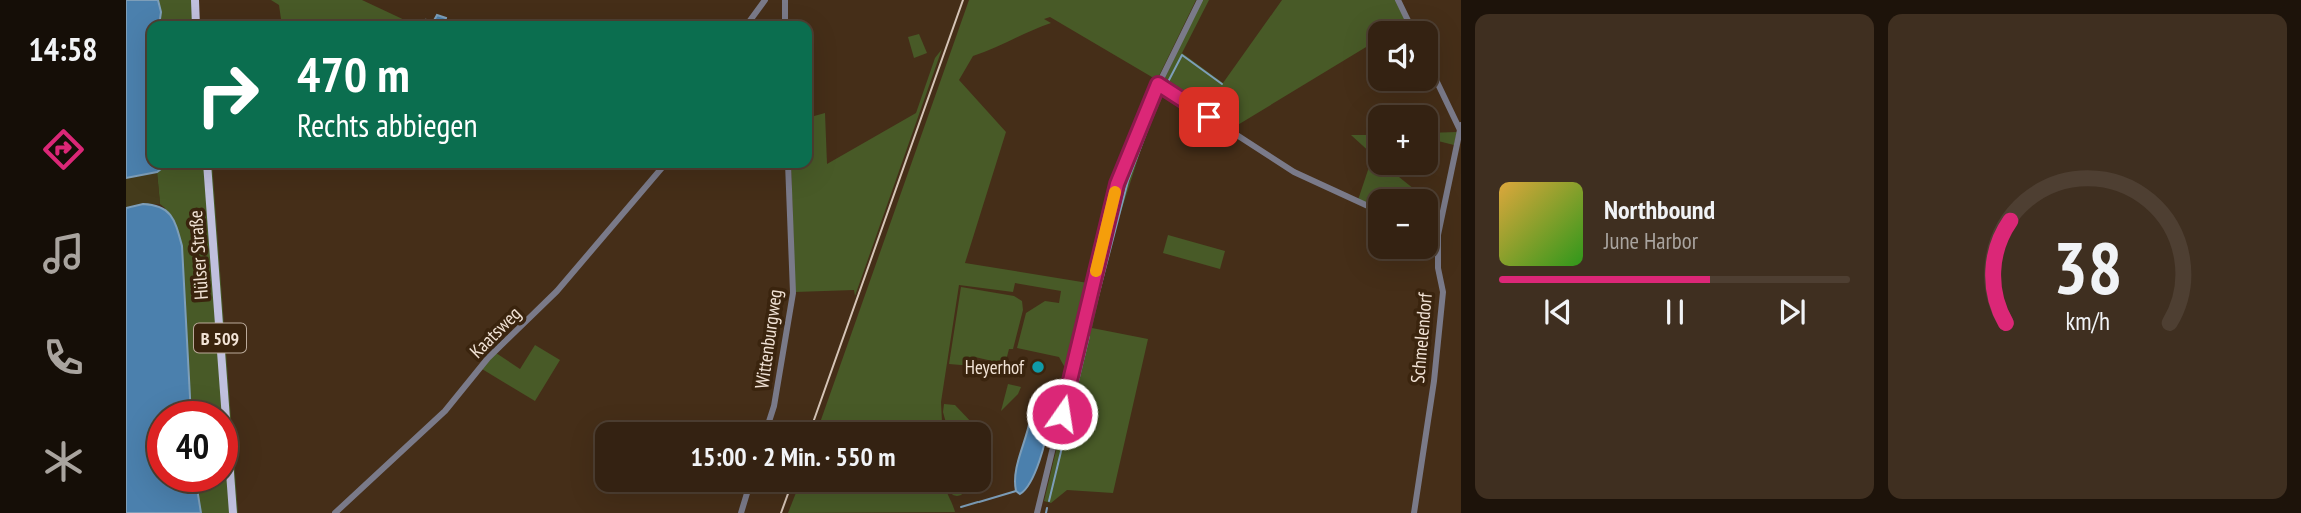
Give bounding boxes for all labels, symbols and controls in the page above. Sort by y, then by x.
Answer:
map controls [1368,21,1438,259]
button: sound [1368,21,1438,91]
text: 14:58 [28,28,98,70]
text: 470 m [297,42,410,106]
icon: right [182,49,273,140]
pin [1179,87,1239,147]
icon: arrive [1190,98,1228,136]
text: Rechts abbiegen [297,104,478,146]
button: + [1368,105,1438,175]
icon: directions [39,125,88,174]
button: − [1368,189,1438,259]
text: Northbound [1604,193,1715,226]
street label: Hülser Straße [183,209,213,301]
text: 38 [2053,219,2122,313]
text: June Harbor [1604,226,1698,255]
icon: music [39,229,88,278]
street label: Wittenburgweg [749,288,787,390]
street label: Schmelendorf [1405,291,1437,384]
icon: previous [1539,293,1577,331]
icon: pause [1656,293,1694,331]
icon: next [1773,293,1811,331]
street label: Kaatsweg [464,301,526,363]
text: km/h [2065,304,2110,336]
road number: B 509 [194,324,246,352]
icon: phone [39,333,88,382]
place label: Heyerhof [965,355,1025,379]
marker: Heyerhof [1030,359,1046,375]
position arrow [1025,377,1099,451]
speed limit sign: 40 [147,401,238,492]
icon: climate [39,437,88,486]
text: 15:00 · 2 Min. · 550 m [691,440,895,473]

